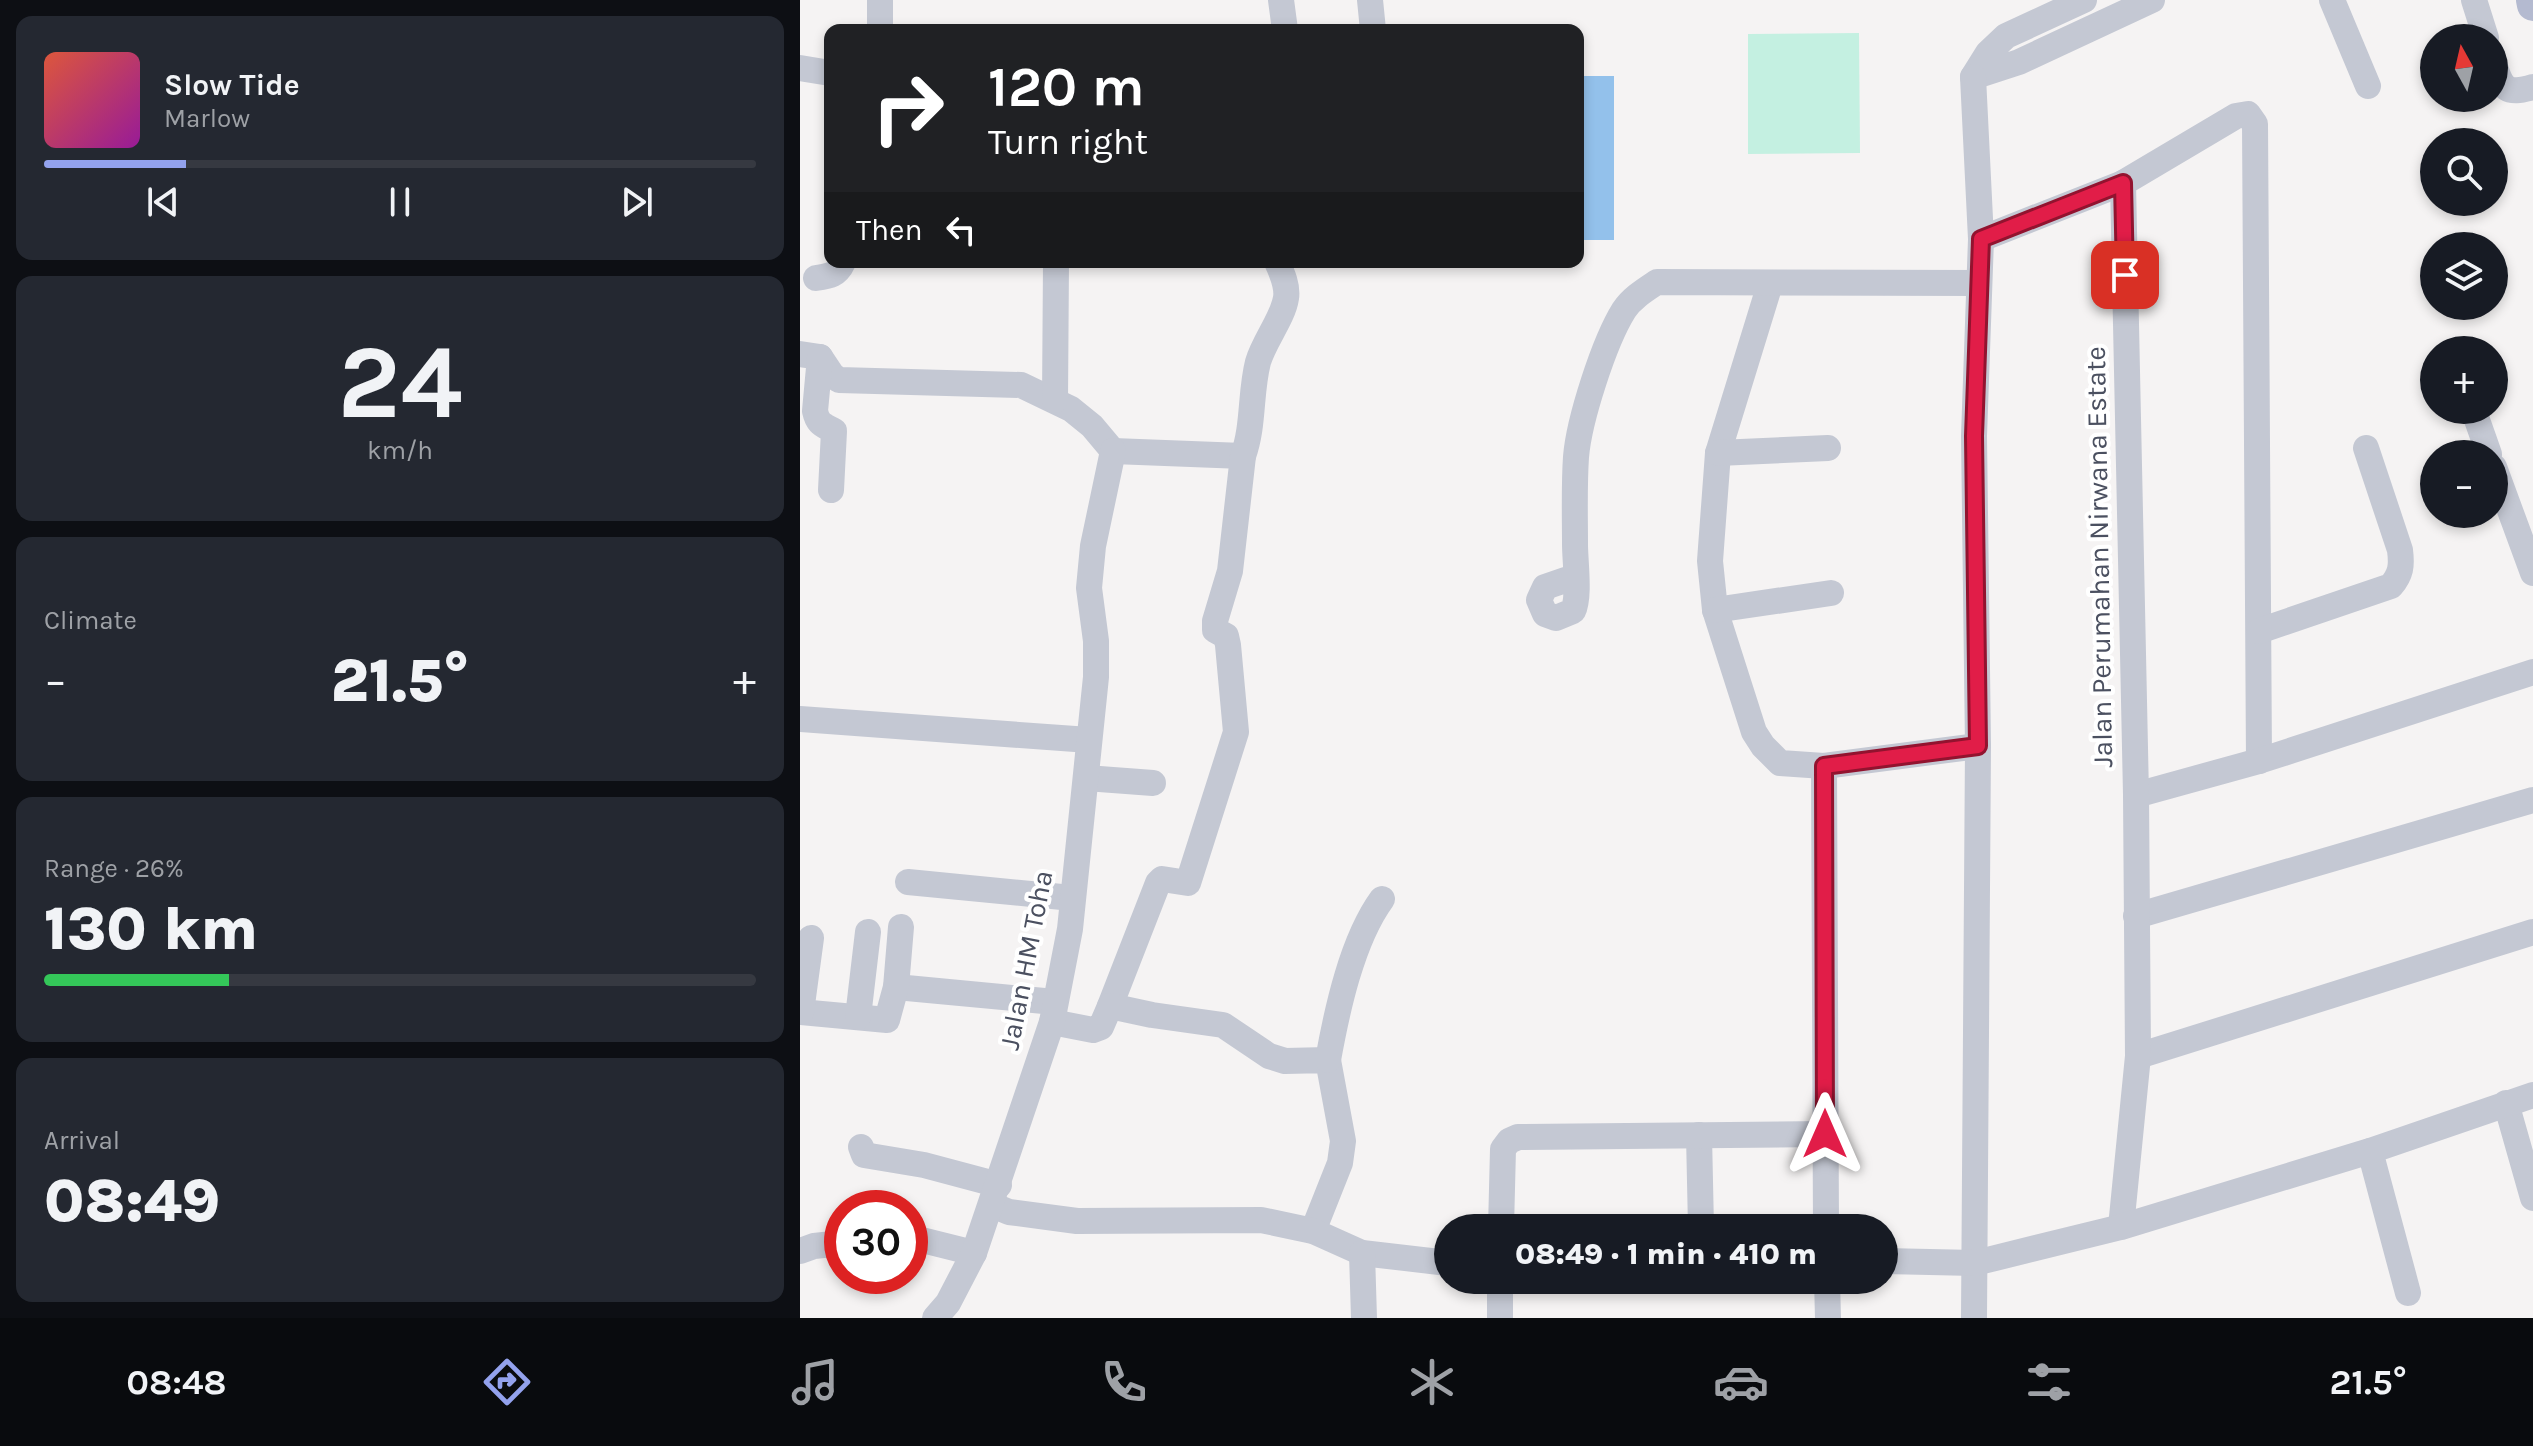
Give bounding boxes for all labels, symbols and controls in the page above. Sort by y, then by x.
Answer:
north arrow [2420,24,2508,112]
map controls [2420,24,2508,528]
text: 120 m [988,54,1145,119]
icon: right [856,56,960,160]
text: Slow Tide [164,67,300,103]
text: Marlow [164,103,250,134]
text: Turn right [988,121,1148,163]
button: search [2420,128,2508,216]
icon: previous [141,180,185,224]
icon: pause [378,180,422,224]
icon: next [615,180,659,224]
icon: left [939,208,983,252]
text: Then [856,212,923,248]
button: layers [2420,232,2508,320]
pin [2091,241,2159,309]
icon: arrive [2103,253,2147,297]
text: 24 [338,322,462,443]
button: + [2420,336,2508,424]
street label: Jalan Perumahan Nirwana Estate [2079,346,2119,768]
text: km/h [367,435,433,466]
button: − [2420,440,2508,528]
text: Climate [44,605,137,636]
text: 21.5° [331,646,469,716]
text: − [44,655,67,706]
text: + [733,655,756,706]
text: Range · 26% [44,853,184,884]
street label: Jalan HM Toha [992,868,1060,1052]
text: 130 km [44,894,258,964]
position arrow [1783,1092,1867,1176]
text: Arrival [44,1125,120,1156]
text: 08:49 [44,1166,220,1236]
speed limit sign: 30 [824,1190,928,1294]
text: 08:49 · 1 min · 410 m [1515,1236,1817,1272]
icon: directions [479,1354,535,1410]
icon: music [787,1354,843,1410]
icon: phone [1096,1354,1152,1410]
icon: climate [1404,1354,1460,1410]
icon: car [1713,1354,1769,1410]
icon: filters [2021,1354,2077,1410]
text: 08:48 [126,1361,227,1403]
text: 21.5° [2330,1361,2407,1403]

